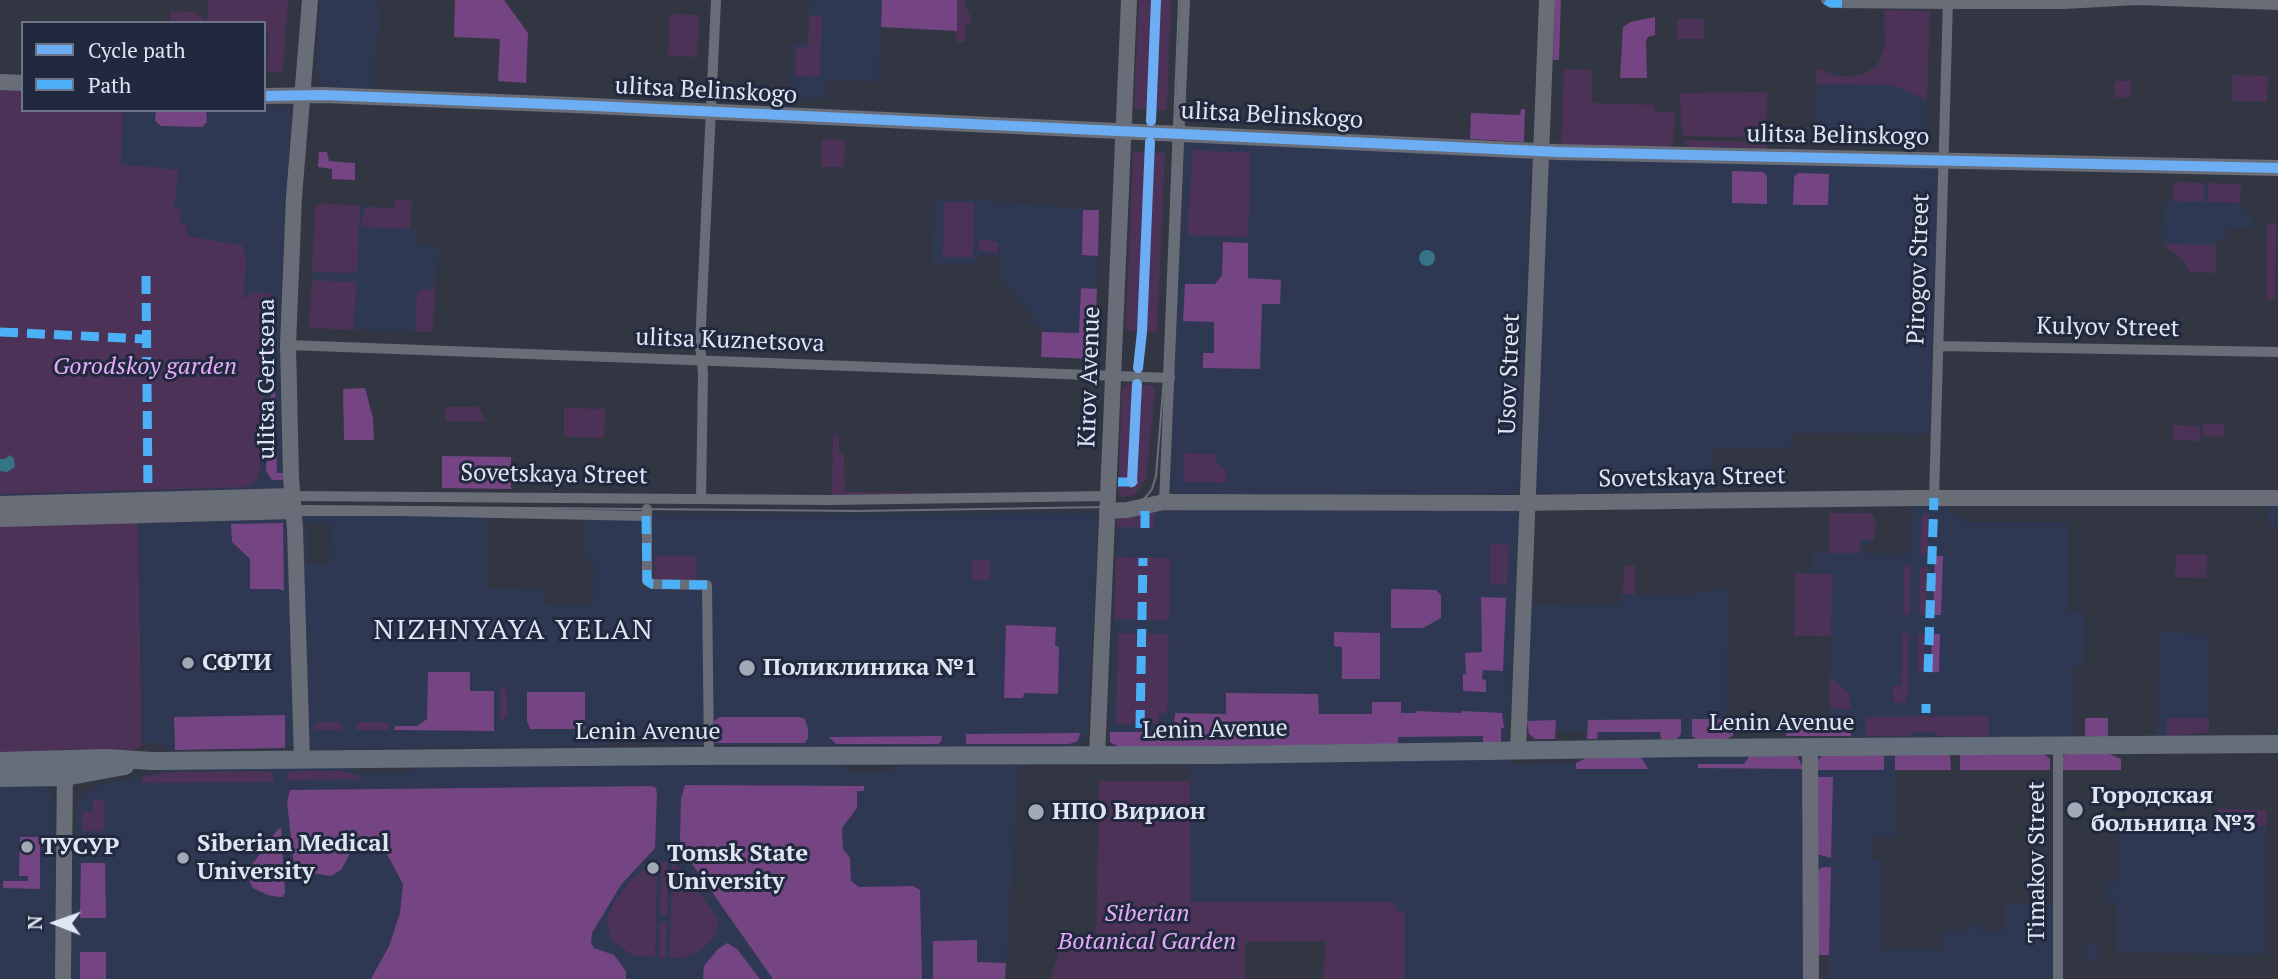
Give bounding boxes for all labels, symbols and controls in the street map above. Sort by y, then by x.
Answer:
legend [21,21,266,112]
text: Cycle path [88,36,186,64]
text: Path [88,71,131,99]
street label: ulitsa Belinskogo [614,72,798,110]
street label: ulitsa Belinskogo [1180,97,1364,135]
street label: ulitsa Belinskogo [1746,120,1930,152]
street label: Pirogov Street [1902,193,1936,345]
street label: ulitsa Gertsena [253,298,281,460]
street label: Kirov Avenue [1073,306,1107,448]
street label: Kulyov Street [2036,312,2180,344]
street label: Usov Street [1493,313,1527,435]
street label: ulitsa Kuznetsova [635,323,825,359]
park label: Gorodskoy garden [53,353,237,381]
street label: Sovetskaya Street [460,459,648,491]
street label: Sovetskaya Street [1598,462,1786,494]
district label: NIZHNYAYA YELAN [375,614,653,648]
place label: СФТИ [202,649,272,677]
place label: Поликлиника №1 [763,654,978,682]
marker: СФТИ [180,655,196,671]
marker: Поликлиника №1 [737,658,757,678]
street label: Lenin Avenue [1709,709,1855,737]
street label: Lenin Avenue [1142,714,1288,746]
street label: Lenin Avenue [575,718,721,746]
street label: Timakov Street [2023,781,2051,943]
place label: Городская больница №3 [2091,782,2256,838]
place label: НПО Вирион [1052,798,1206,826]
marker: Городская больница №3 [2065,800,2085,820]
marker: НПО Вирион [1026,802,1046,822]
place label: Siberian Medical University [197,830,389,886]
place label: ТУСУР [41,833,119,861]
marker: ТУСУР [19,839,35,855]
place label: Tomsk State University [667,840,808,896]
marker: Siberian Medical University [175,850,191,866]
marker: Tomsk State University [645,860,661,876]
north arrow [21,888,91,958]
park label: Siberian Botanical Garden [1058,900,1236,956]
text: N [22,915,47,930]

